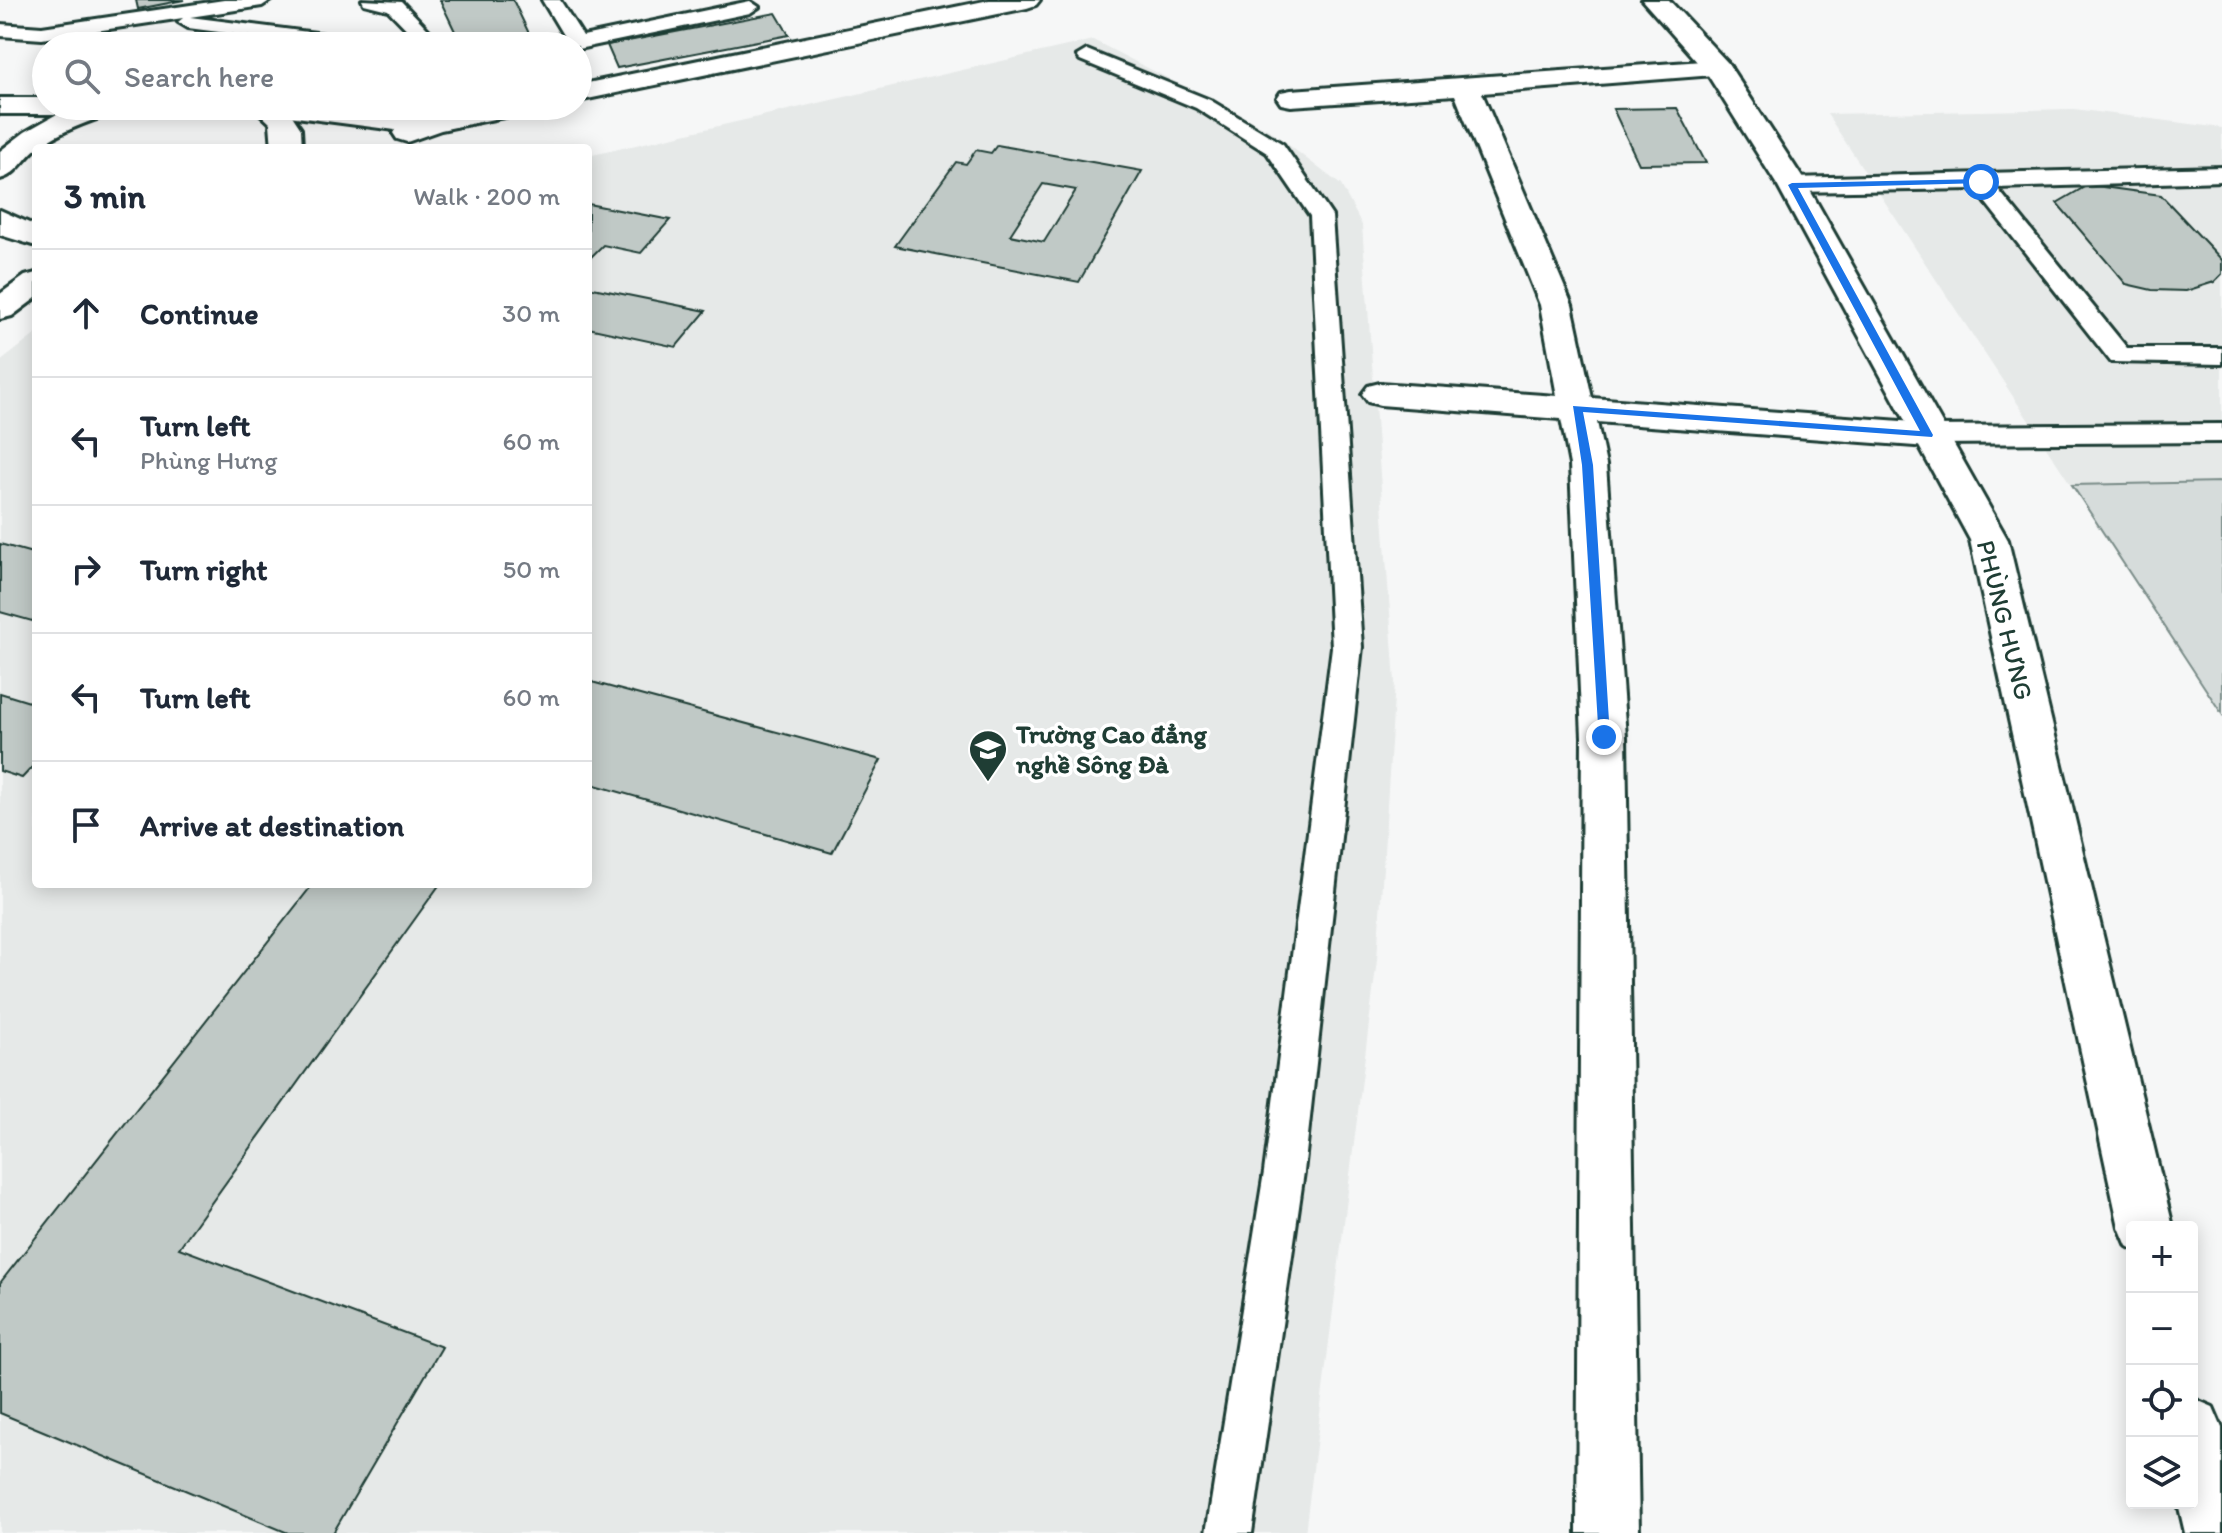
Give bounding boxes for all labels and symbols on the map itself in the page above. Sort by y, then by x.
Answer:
route start [1963,164,1999,200]
street label: PHÙNG HƯNG [1970,537,2040,703]
place label: Trường Cao đẳng nghề Sông Đà [1015,718,1207,780]
route end [1586,719,1622,755]
school or university icon: Trường Cao đẳng nghề Sông Đà [967,728,1009,783]

